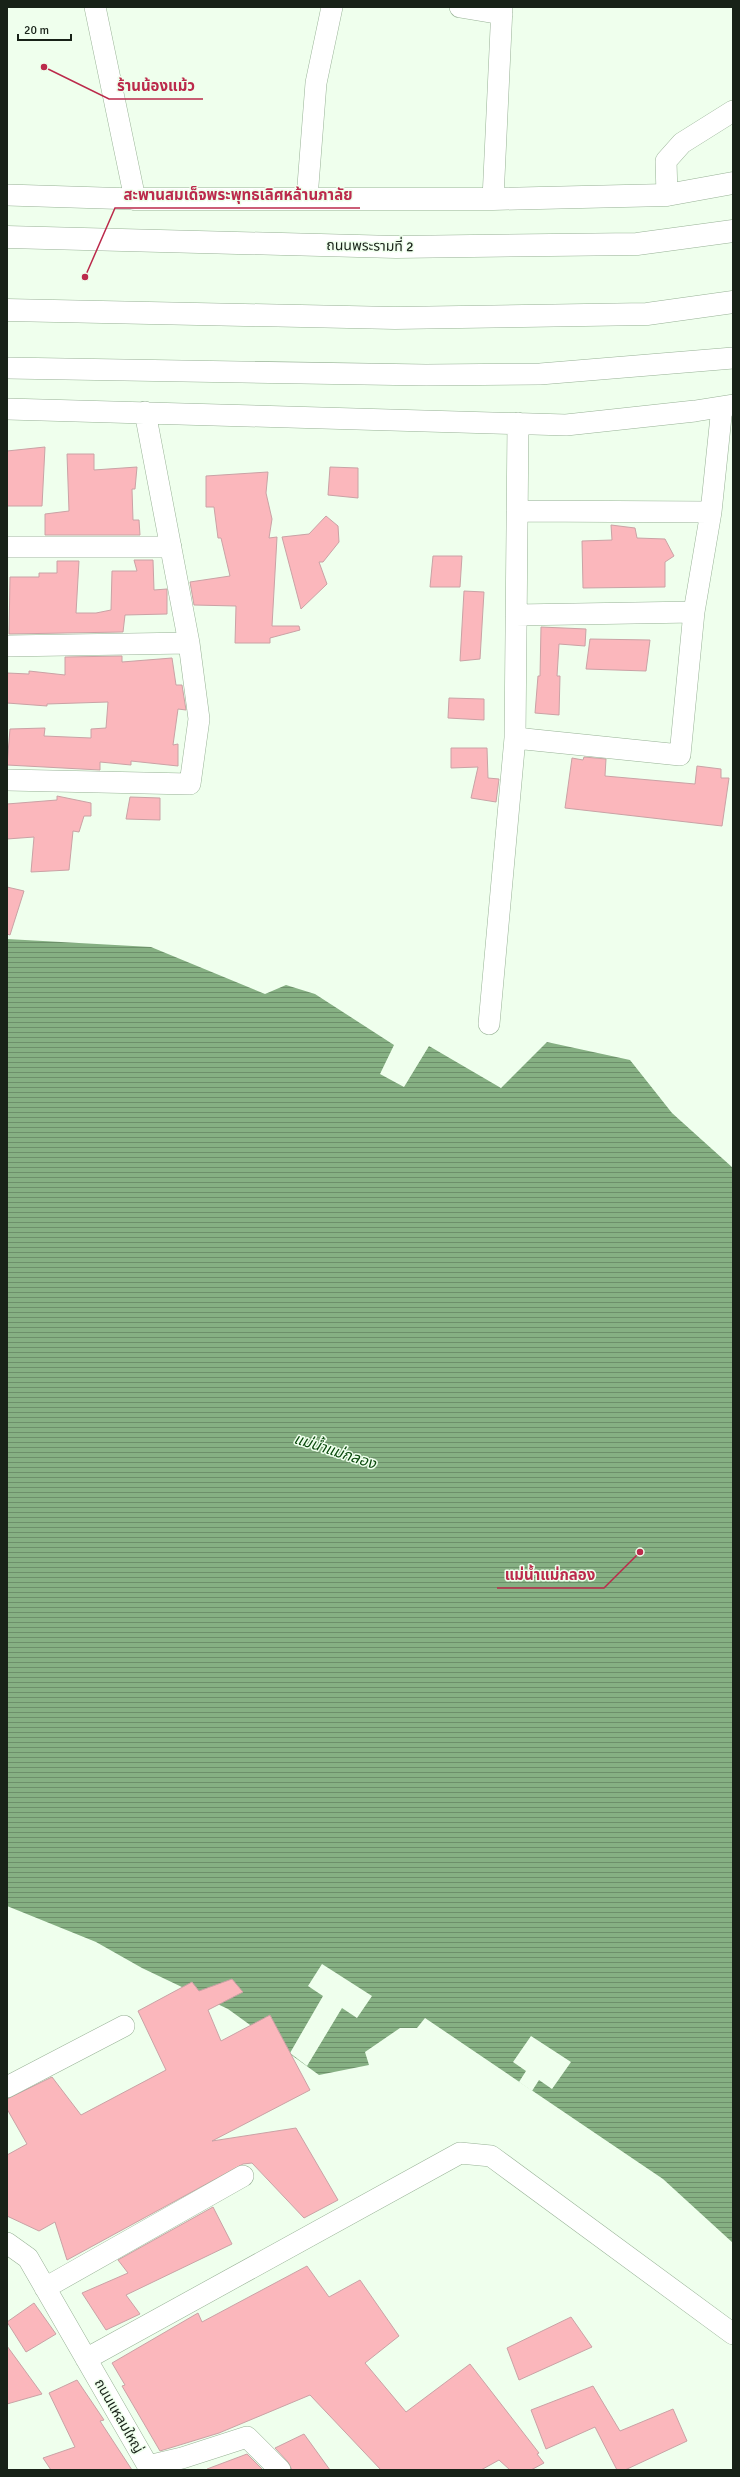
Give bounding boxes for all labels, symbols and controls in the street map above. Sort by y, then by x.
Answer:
scale bar [18,16,71,42]
text: 20 m [24,23,49,38]
callout: ร้านน้องแม้ว [109,72,203,99]
text: ร้านน้องแม้ว [117,77,195,95]
callout: สะพานสมเด็จพระพุทธเลิศหล้านภาลัย [115,181,360,208]
text: สะพานสมเด็จพระพุทธเลิศหล้านภาลัย [124,186,352,204]
street label: ถนนพระรามที่ 2 [326,235,414,255]
water label: แม่น้ำแม่กลอง [292,1427,380,1473]
callout: แม่น้ำแม่กลอง [497,1561,604,1588]
text: แม่น้ำแม่กลอง [505,1564,595,1584]
street label: ถนนแหลมใหญ่ [91,2376,147,2456]

